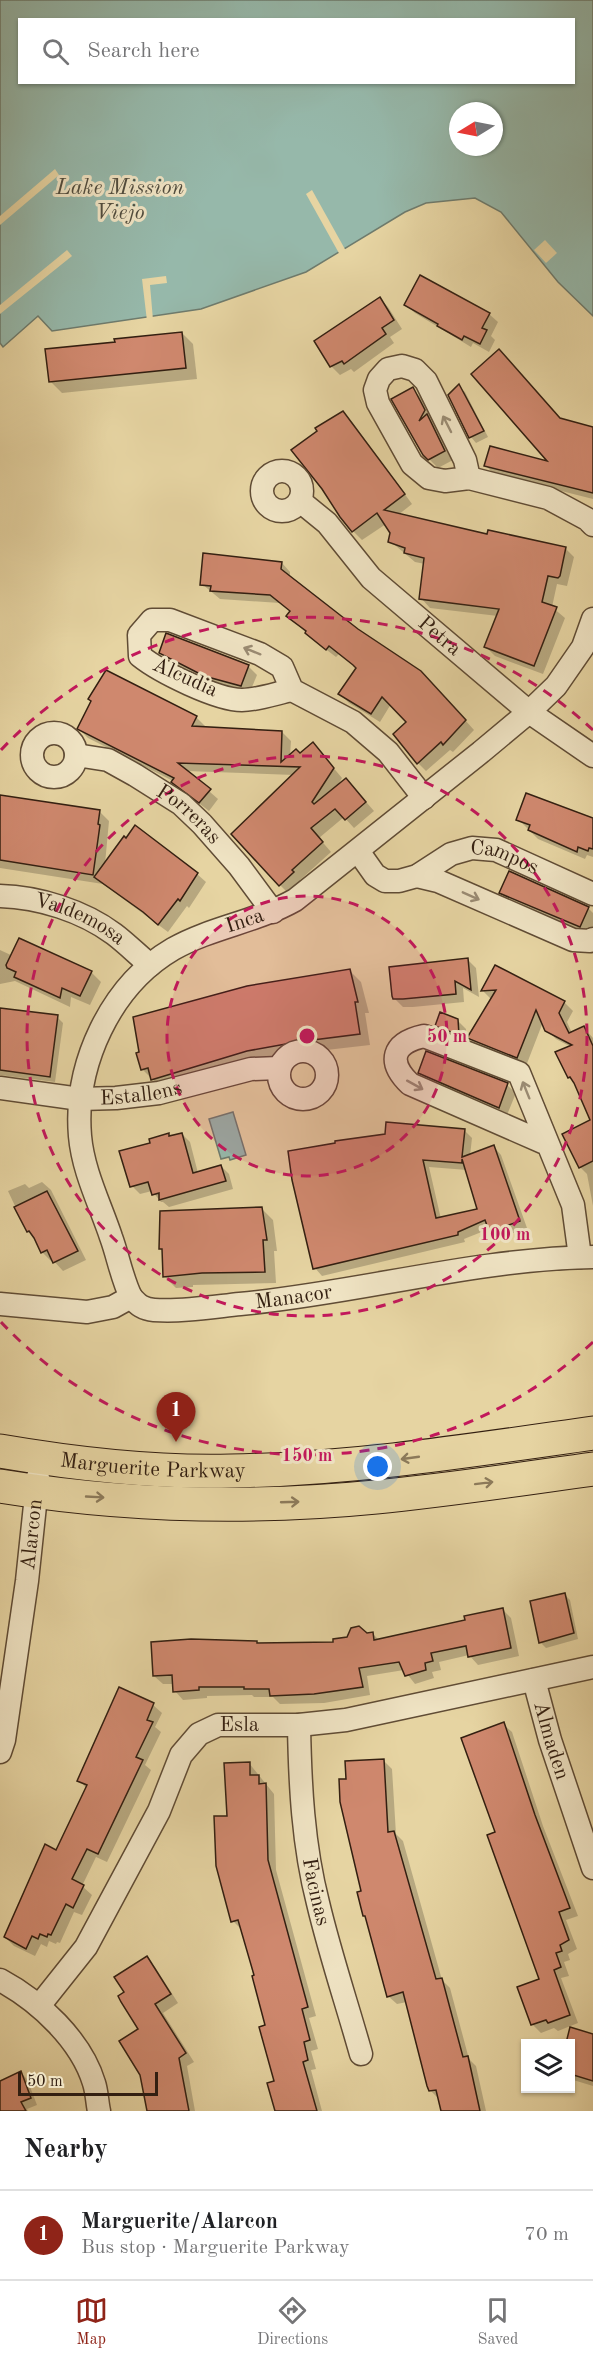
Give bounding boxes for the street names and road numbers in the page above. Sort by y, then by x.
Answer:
street label: Petra [414,612,465,660]
street label: Alcudia [149,654,221,702]
street label: Porreras [153,781,225,848]
street label: Campos [469,837,542,878]
street label: Valdemosa [32,890,129,949]
street label: Inca [223,905,267,937]
street label: Estallens [100,1077,184,1109]
street label: Manacor [254,1281,334,1313]
street label: Marguerite Parkway [59,1450,246,1482]
street label: Alarcon [18,1498,46,1571]
street label: Almaden [530,1699,573,1782]
street label: Esla [220,1715,259,1736]
street label: Facinas [298,1856,334,1928]

